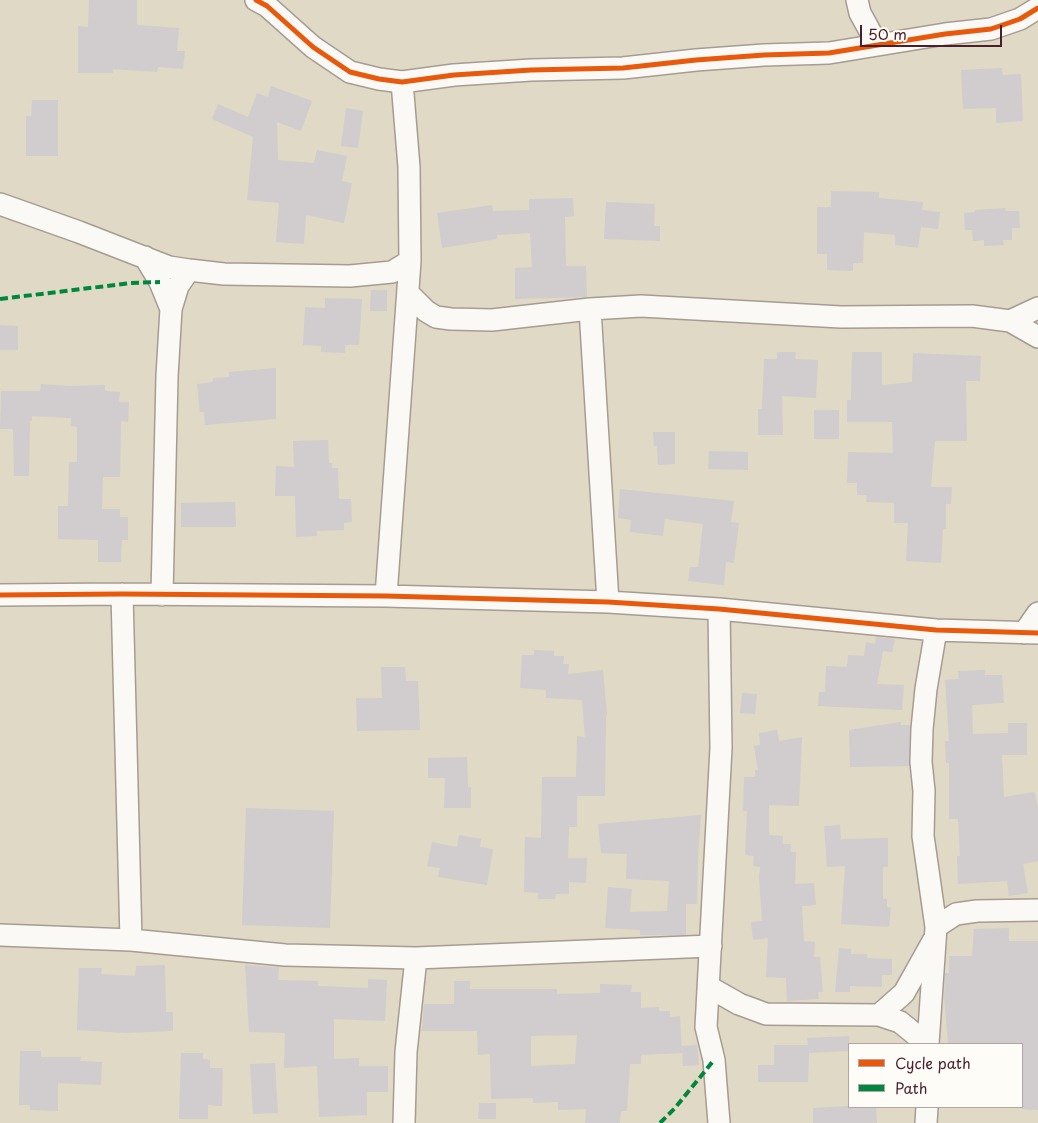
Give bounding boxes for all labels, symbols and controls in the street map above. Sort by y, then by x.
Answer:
scale bar [863,15,1006,47]
text: 50 m [868,22,907,45]
legend [848,1043,1023,1108]
text: Cycle path [895,1051,971,1074]
text: Path [895,1076,927,1099]

